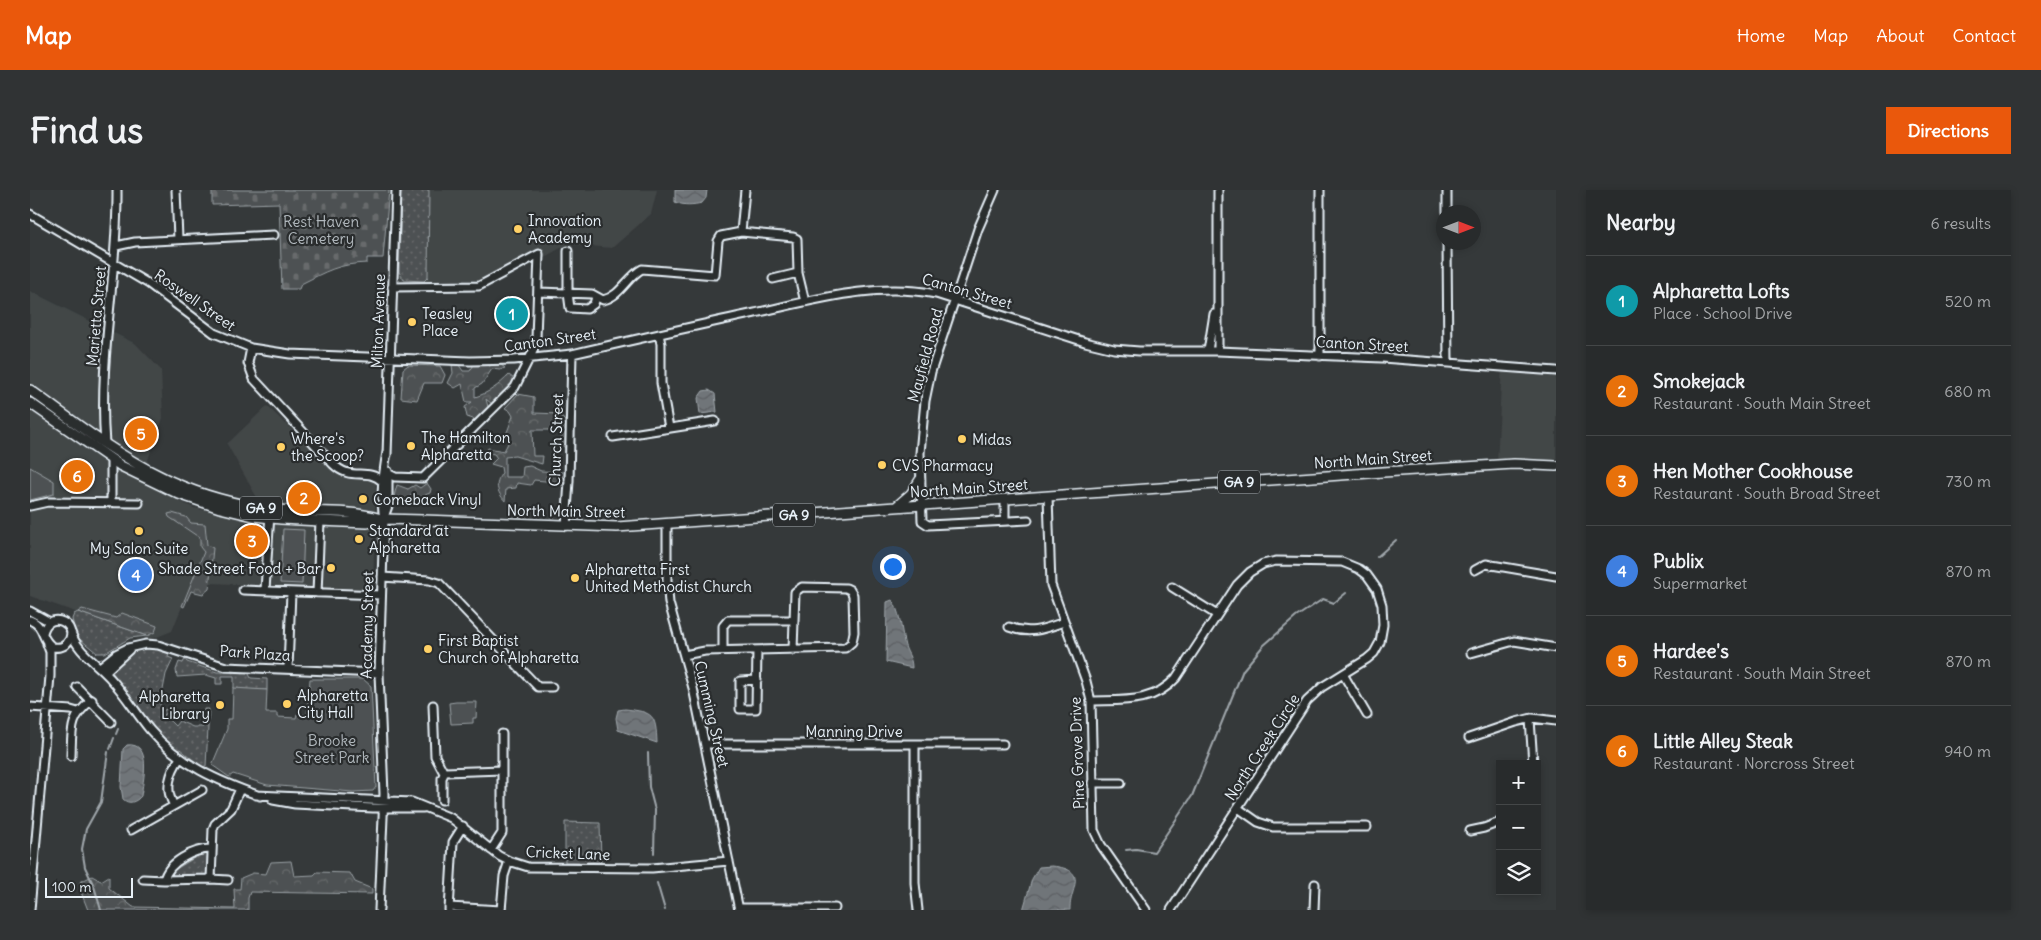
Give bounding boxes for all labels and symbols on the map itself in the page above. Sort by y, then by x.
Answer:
north arrow [1436,205,1481,250]
place label: Innovation Academy [528,211,602,247]
park label: Rest Haven Cemetery [283,212,359,248]
marker: Innovation Academy [512,223,524,235]
street label: Marietta Street [82,265,110,367]
street label: Roswell Street [151,265,239,335]
street label: Canton Street [920,269,1014,313]
street label: Milton Avenue [367,273,389,369]
pin: 1 [496,295,528,333]
place label: Teasley Place [422,304,472,340]
street label: Mayfield Road [903,306,947,404]
marker: Teasley Place [406,316,418,328]
street label: Canton Street [503,324,597,356]
street label: Canton Street [1315,332,1409,356]
street label: Church Street [545,393,567,487]
pin: 5 [125,415,157,453]
place label: The Hamilton Alpharetta [421,428,511,464]
place label: Where's the Scoop? [291,429,364,465]
place label: Midas [972,430,1012,449]
marker: Midas [956,433,968,445]
marker: The Hamilton Alpharetta [405,440,417,452]
marker: Where's the Scoop? [275,441,287,453]
street label: North Main Street [1313,445,1433,473]
place label: CVS Pharmacy [892,456,993,475]
pin: 6 [61,457,93,495]
marker: CVS Pharmacy [876,459,888,471]
road number: GA 9 [1218,470,1260,494]
street label: North Main Street [909,474,1029,502]
pin: 2 [288,479,320,517]
place label: Comeback Vinyl [373,490,481,509]
marker: Comeback Vinyl [357,493,369,505]
road number: GA 9 [240,496,282,520]
street label: North Main Street [507,500,625,522]
road number: GA 9 [773,504,815,526]
place label: Standard at Alpharetta [369,521,449,557]
pin: 3 [236,522,268,560]
marker: My Salon Suite [133,525,145,537]
marker: Standard at Alpharetta [353,533,365,545]
place label: My Salon Suite [90,539,188,558]
your location [880,554,906,580]
pin: 4 [120,556,152,594]
place label: Shade Street Food + Bar [158,559,321,578]
place label: Alpharetta First United Methodist Church [585,560,752,596]
marker: Shade Street Food + Bar [325,562,337,574]
street label: Academy Street [357,571,377,679]
marker: Alpharetta First United Methodist Church [569,572,581,584]
place label: First Baptist Church of Alpharetta [438,631,579,667]
street label: Park Plaza [219,641,292,665]
marker: First Baptist Church of Alpharetta [422,643,434,655]
street label: Cumming Street [691,659,733,769]
place label: Alpharetta City Hall [297,686,369,722]
place label: Alpharetta Library [139,687,210,723]
street label: North Creek Circle [1220,690,1304,804]
street label: Pine Grove Drive [1066,697,1088,809]
marker: Alpharetta City Hall [281,698,293,710]
marker: Alpharetta Library [214,699,226,711]
street label: Manning Drive [805,722,903,741]
park label: Brooke Street Park [295,731,370,767]
street label: Cricket Lane [525,842,611,864]
scale bar [45,875,132,898]

